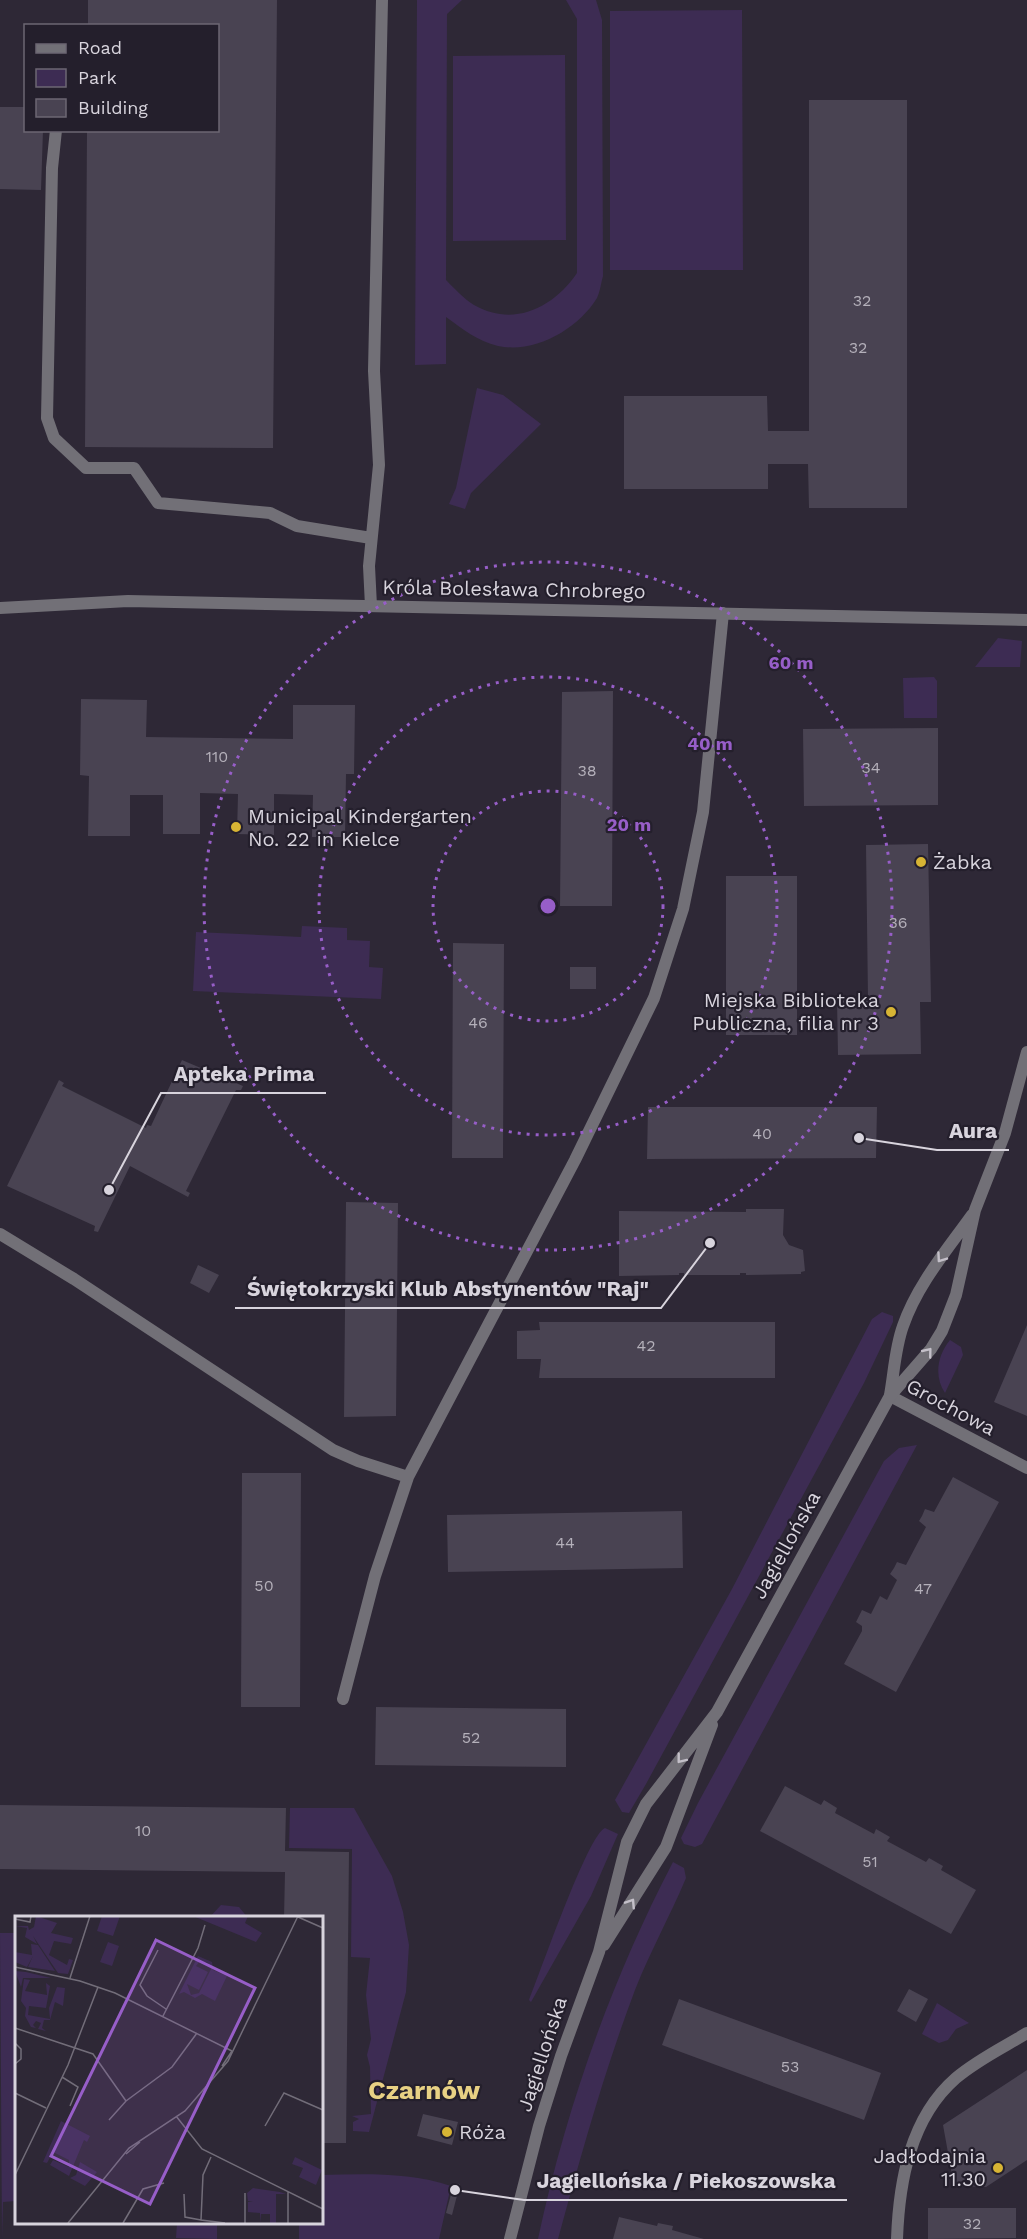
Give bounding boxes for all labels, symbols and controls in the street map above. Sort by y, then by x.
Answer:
legend [24,24,219,132]
text: Road [78,37,122,58]
text: Park [78,67,117,88]
text: Building [78,97,148,118]
house number: 32 [853,291,871,310]
house number: 32 [849,338,867,357]
street label: Króla Bolesława Chrobrego [382,575,646,603]
text: 60 m [769,652,813,673]
text: 40 m [687,733,733,754]
house number: 110 [206,747,228,766]
house number: 34 [861,758,881,777]
house number: 38 [577,761,597,780]
place label: Municipal Kindergarten No. 22 in Kielce [248,804,472,851]
text: 20 m [607,814,651,835]
marker: Municipal Kindergarten No. 22 in Kielce [229,820,243,834]
place label: Żabka [933,850,992,874]
marker: Żabka [914,855,928,869]
centre of rings [538,896,558,916]
house number: 36 [888,913,908,932]
place label: Miejska Biblioteka Publiczna, filia nr 3 [692,988,879,1035]
marker: Miejska Biblioteka Publiczna, filia nr 3 [884,1005,898,1019]
house number: 46 [468,1013,488,1032]
callout: Apteka Prima [161,1054,326,1093]
text: Apteka Prima [174,1061,315,1086]
callout: Aura [937,1111,1009,1150]
text: Aura [949,1118,998,1143]
house number: 40 [752,1124,772,1143]
one-way arrow [938,1251,949,1262]
callout: Świętokrzyski Klub Abstynentów "Raj" [235,1269,661,1308]
text: Świętokrzyski Klub Abstynentów "Raj" [247,1276,649,1301]
house number: 42 [636,1336,656,1355]
one-way arrow [921,1348,932,1359]
street label: Grochowa [902,1374,1000,1440]
street label: Jagiellońska [747,1487,825,1603]
house number: 44 [555,1533,575,1552]
house number: 50 [254,1576,274,1595]
house number: 47 [914,1579,932,1598]
house number: 52 [462,1728,480,1747]
one-way arrow [677,1752,688,1763]
house number: 10 [135,1821,151,1840]
house number: 51 [862,1852,878,1871]
one-way arrow [623,1899,635,1909]
inset map [15,1916,322,2224]
street label: Jagiellońska [512,1994,572,2114]
house number: 53 [781,2057,799,2076]
district label: Czarnów [368,2075,481,2105]
place label: Róża [459,2120,506,2144]
marker: Róża [440,2125,454,2139]
place label: Jadłodajnia 11.30 [874,2144,986,2191]
callout: Jagiellońska / Piekoszowska [524,2161,847,2200]
marker: Jadłodajnia 11.30 [991,2161,1005,2175]
text: Jagiellońska / Piekoszowska [536,2168,836,2193]
house number: 32 [963,2214,981,2233]

